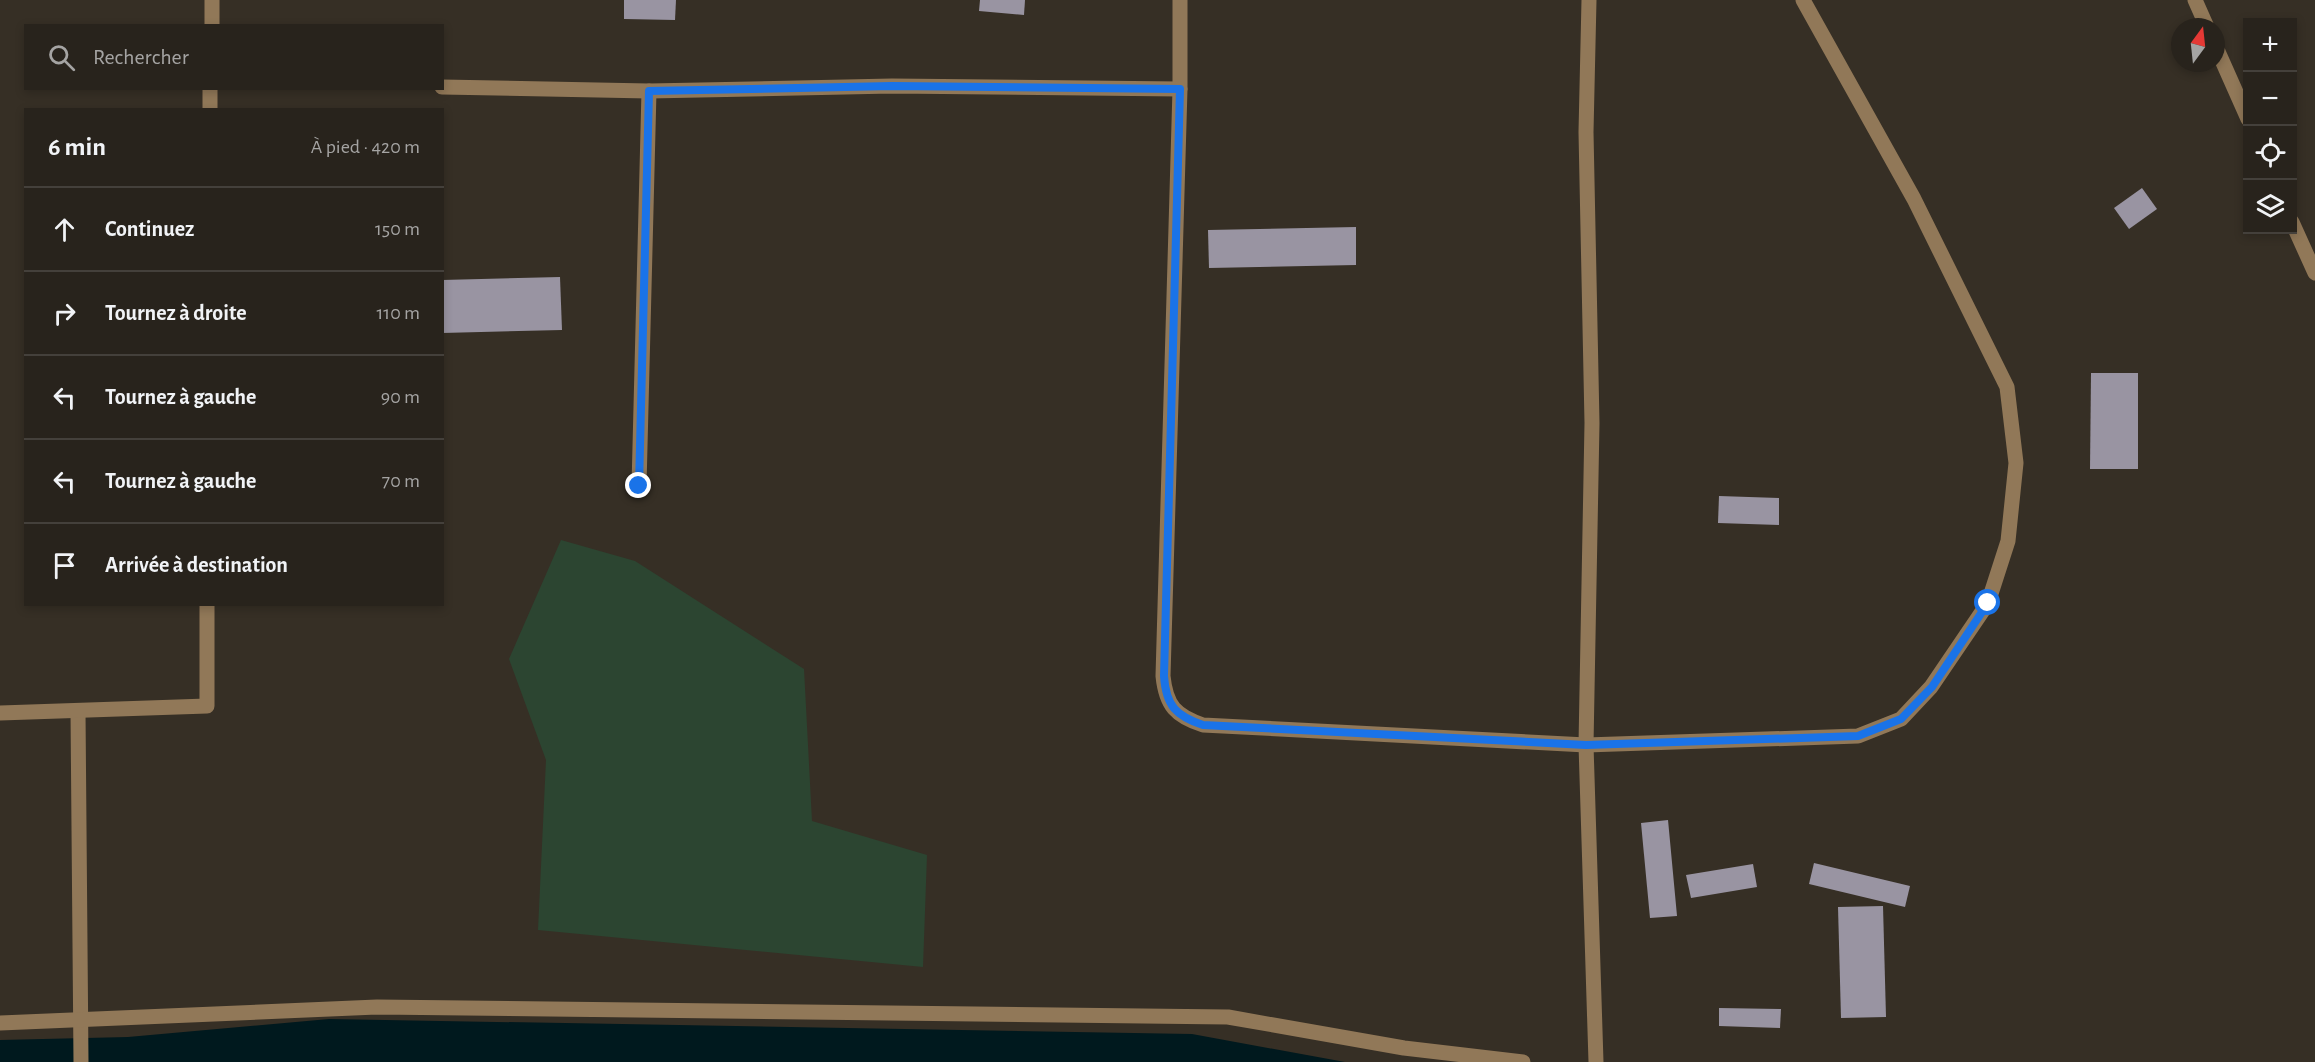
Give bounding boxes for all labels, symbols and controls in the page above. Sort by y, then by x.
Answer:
north arrow [2171,18,2225,72]
map controls [2243,18,2297,234]
button: + [2243,18,2297,72]
search box [24,24,444,90]
icon: search [45,41,78,74]
text: Rechercher [93,46,189,68]
button: − [2243,72,2297,126]
button: locate [2243,126,2297,180]
text: 6 min [48,134,106,160]
text: À pied · 420 m [311,137,420,157]
button: layers [2243,180,2297,234]
icon: ahead [48,213,81,246]
text: Continuez [105,218,194,240]
text: 150 m [375,219,420,239]
icon: right [48,297,81,330]
text: Tournez à droite [105,302,247,324]
text: 110 m [376,303,420,323]
icon: left [48,381,81,414]
text: Tournez à gauche [105,386,256,408]
text: 90 m [381,387,420,407]
icon: left [48,465,81,498]
text: Tournez à gauche [105,470,256,492]
text: 70 m [382,471,420,491]
route end [625,472,651,498]
icon: arrive [48,549,81,582]
text: Arrivée à destination [105,554,288,576]
route start [1974,589,2000,615]

